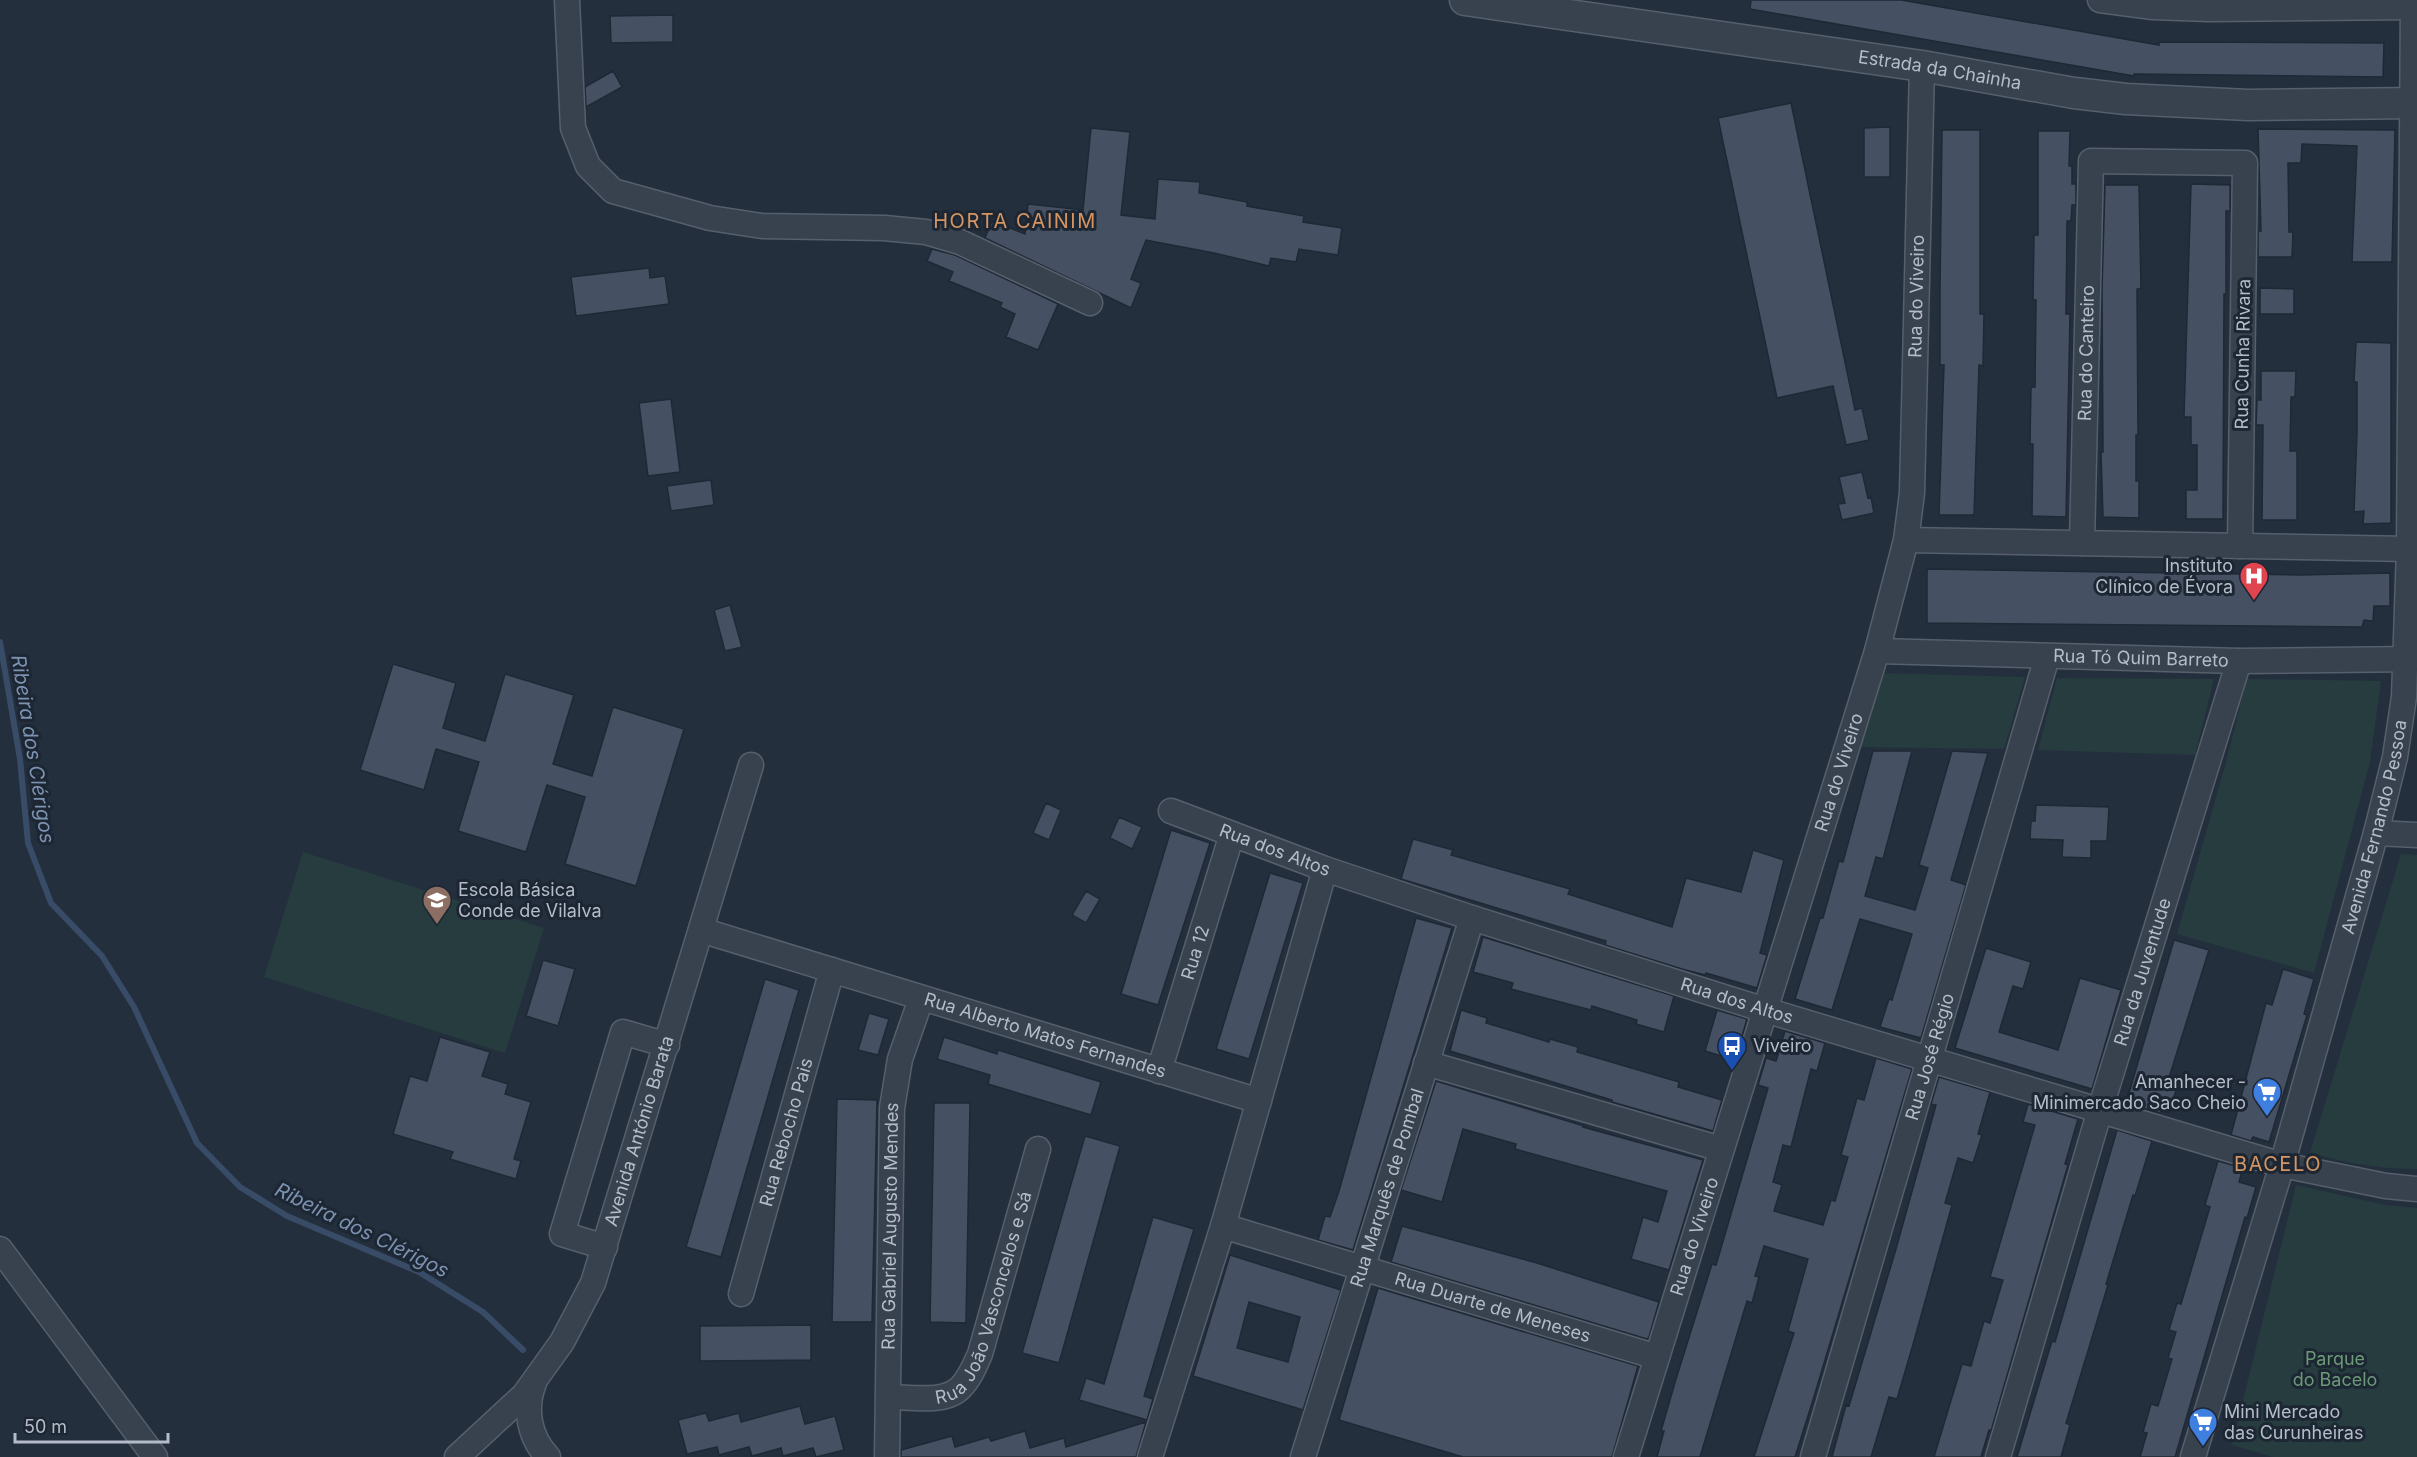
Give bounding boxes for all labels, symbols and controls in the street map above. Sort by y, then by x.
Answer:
street label: Estrada da Chainha [1857,46,2023,93]
district label: HORTA CAINIM [933,209,1097,233]
street label: Rua do Viveiro [1904,235,1928,358]
street label: Rua Cunha Rivara [2231,279,2254,429]
street label: Rua do Canteiro [2074,285,2098,421]
place label: Instituto Clínico de Évora [2095,555,2233,597]
hospital icon: Instituto Clínico de Évora [2238,560,2270,602]
street label: Rua Tó Quim Barreto [2053,645,2229,671]
water label: Ribeira dos Clérigos [6,653,60,845]
street label: Rua do Viveiro [1810,710,1867,834]
street label: Avenida Fernando Pessoa [2337,718,2410,936]
street label: Rua dos Altos [1217,819,1333,880]
place label: Escola Básica Conde de Vilalva [458,879,602,921]
school or university icon: Escola Básica Conde de Vilalva [421,884,453,926]
street label: Rua da Juventude [2109,896,2175,1048]
street label: Rua 12 [1177,923,1213,982]
street label: Rua dos Altos [1678,973,1796,1028]
street label: Rua Alberto Matos Fernandes [922,988,1169,1082]
street label: Rua José Régio [1901,991,1958,1123]
bus stop icon: Viveiro [1716,1030,1748,1072]
street label: Avenida António Barata [600,1033,678,1229]
place label: Viveiro [1753,1035,1812,1056]
street label: Rua Rebocho Pais [755,1055,817,1209]
place label: Amanhecer - Minimercado Saco Cheio [2033,1071,2246,1113]
supermarket icon: Amanhecer - Minimercado Saco Cheio [2251,1076,2283,1118]
street label: Rua Marquês de Pombal [1346,1086,1428,1290]
street label: Rua Gabriel Augusto Mendes [878,1101,903,1350]
district label: BACELO [2234,1152,2322,1176]
street label: Rua do Viveiro [1666,1174,1723,1298]
water label: Ribeira dos Clérigos [271,1177,453,1283]
street label: Rua João Vasconcelos e Sá [933,1189,1036,1408]
street label: Rua Duarte de Meneses [1392,1267,1593,1346]
park label: Parque do Bacelo [2293,1348,2377,1390]
place label: Mini Mercado das Curunheiras [2224,1401,2363,1443]
scale bar [15,1406,168,1444]
supermarket icon: Mini Mercado das Curunheiras [2187,1406,2219,1448]
text: 50 m [24,1416,67,1437]

